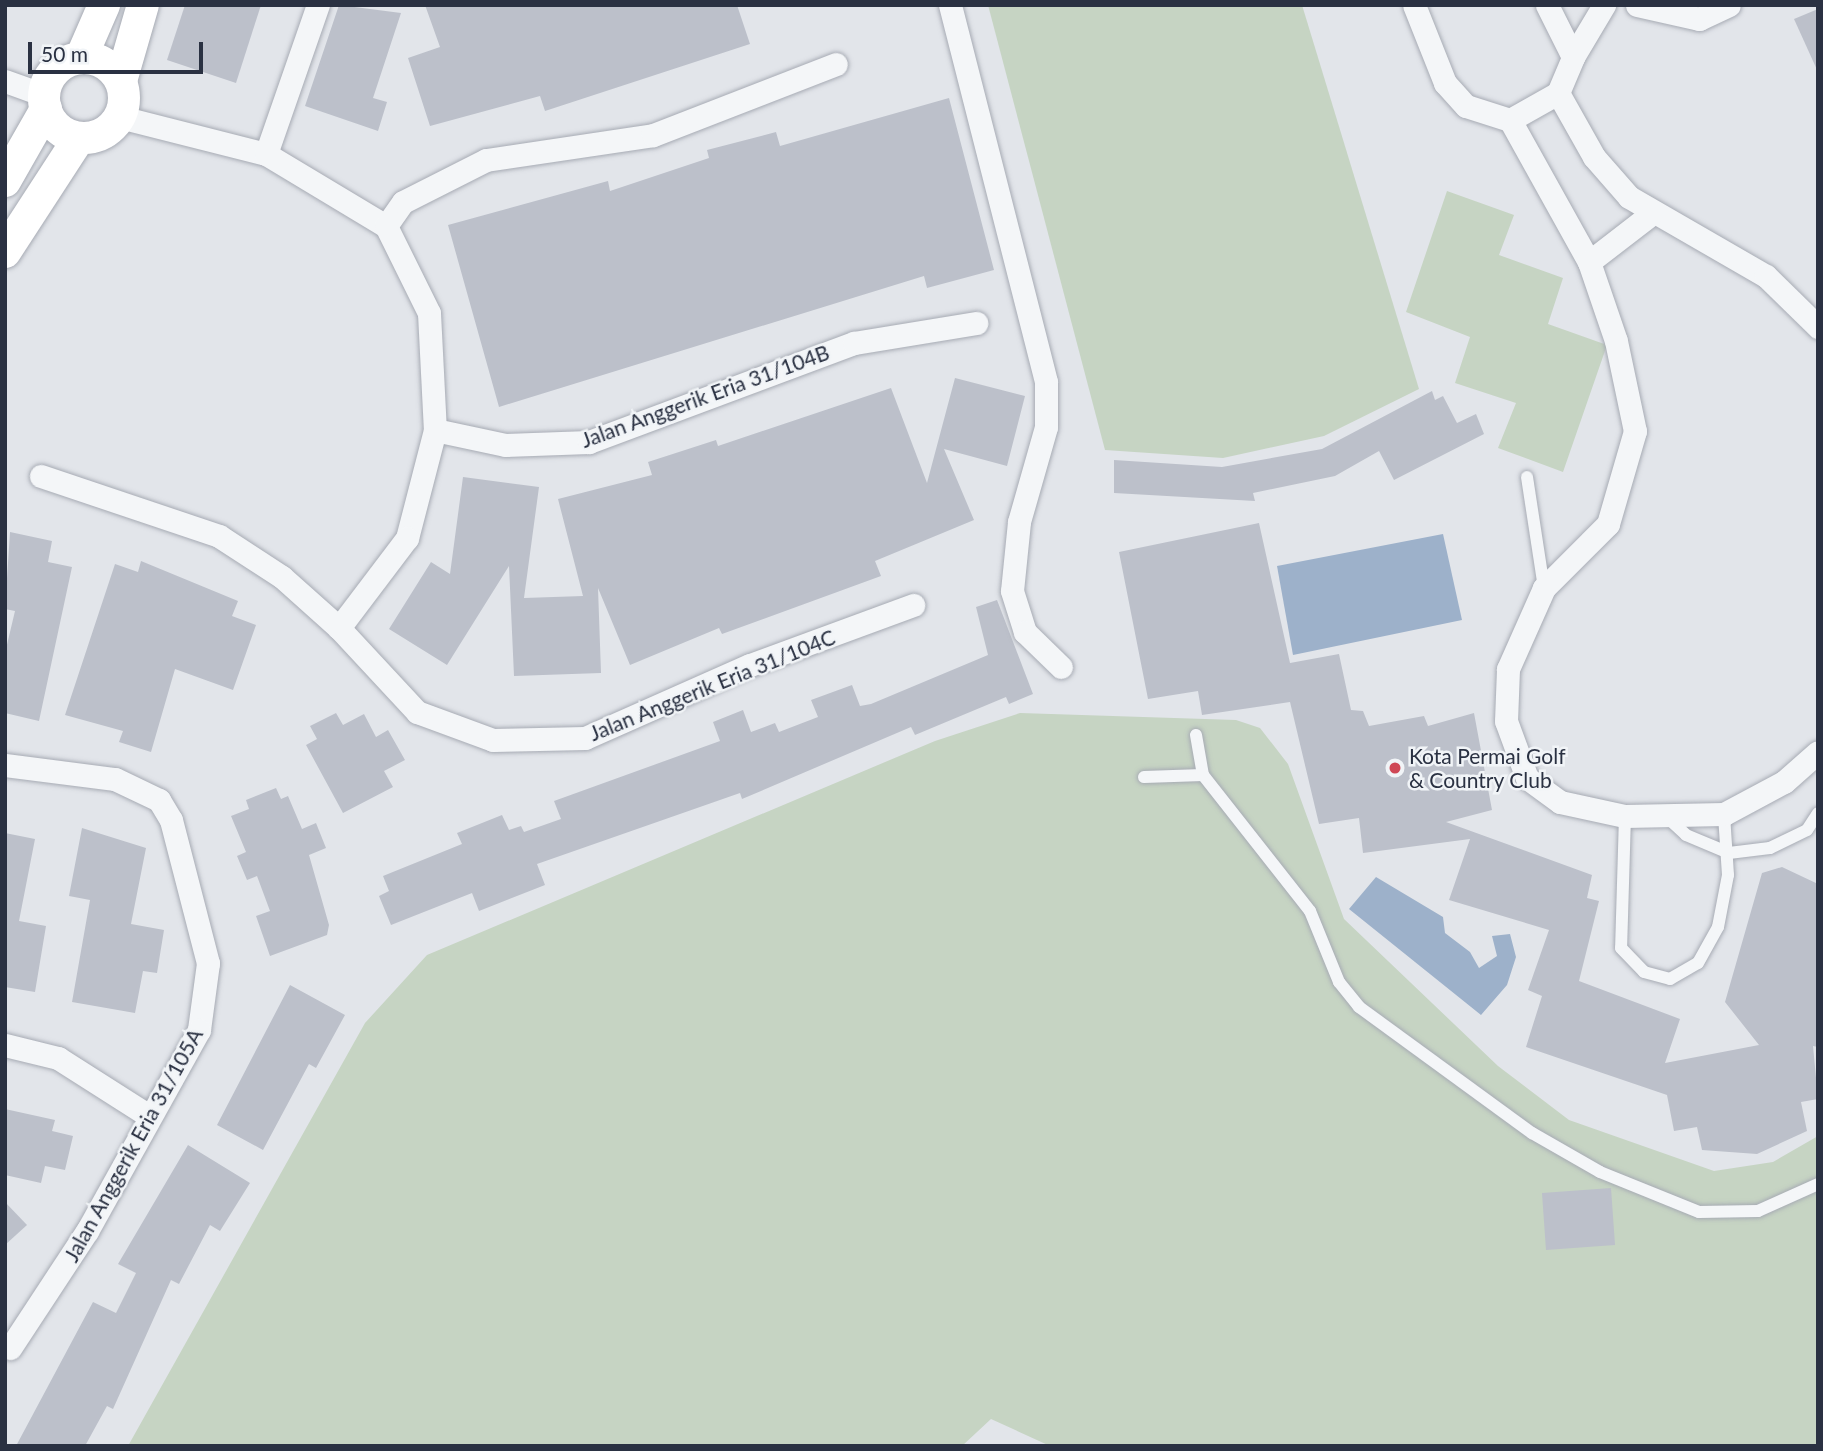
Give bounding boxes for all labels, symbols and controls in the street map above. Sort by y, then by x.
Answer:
scale bar [32,28,206,72]
text: 50 m [41,41,88,66]
street label: Jalan Anggerik Eria 31/104B [577,339,833,453]
street label: Jalan Anggerik Eria 31/104C [585,624,839,746]
place label: Kota Permai Golf & Country Club [1409,743,1566,793]
marker: Kota Permai Golf & Country Club [1387,760,1403,776]
street label: Jalan Anggerik Eria 31/105A [58,1024,208,1266]

